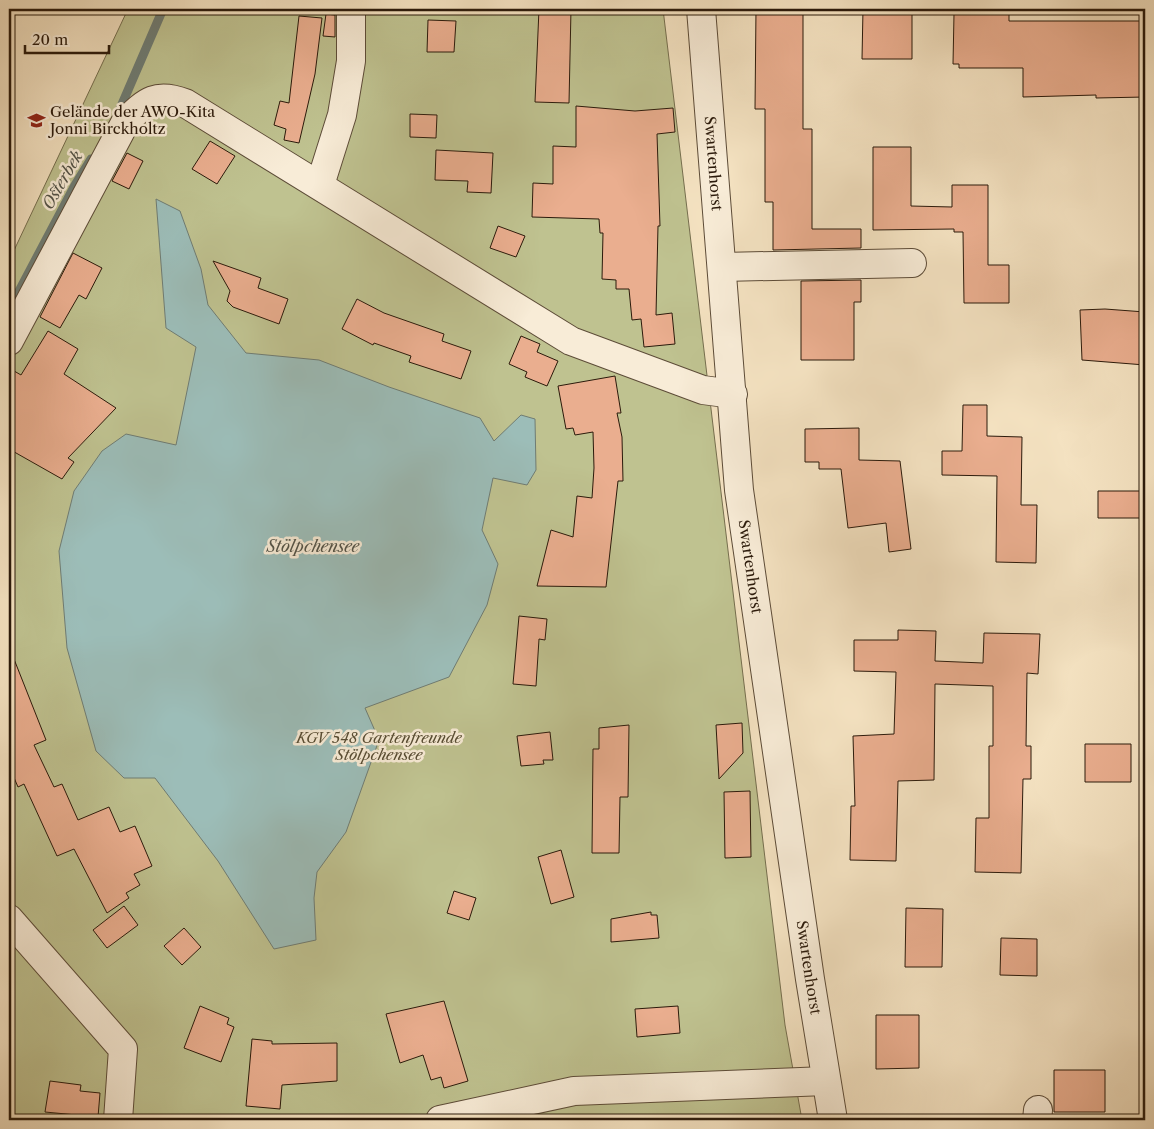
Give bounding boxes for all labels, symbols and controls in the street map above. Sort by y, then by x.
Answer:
scale bar [25,22,109,54]
text: 20 m [32,30,68,49]
place label: Gelände der AWO-Kita Jonni Birckholtz [48,102,215,138]
school or university icon: Gelände der AWO-Kita Jonni Birckholtz [26,111,46,131]
street label: Swartenhorst [700,115,727,212]
water label: Osterbek [37,147,87,213]
street label: Swartenhorst [734,518,767,616]
water label: Stölpchensee [266,536,361,556]
park label: KGV 548 Gartenfreunde Stölpchensee [295,728,462,764]
street label: Swartenhorst [793,919,826,1016]

